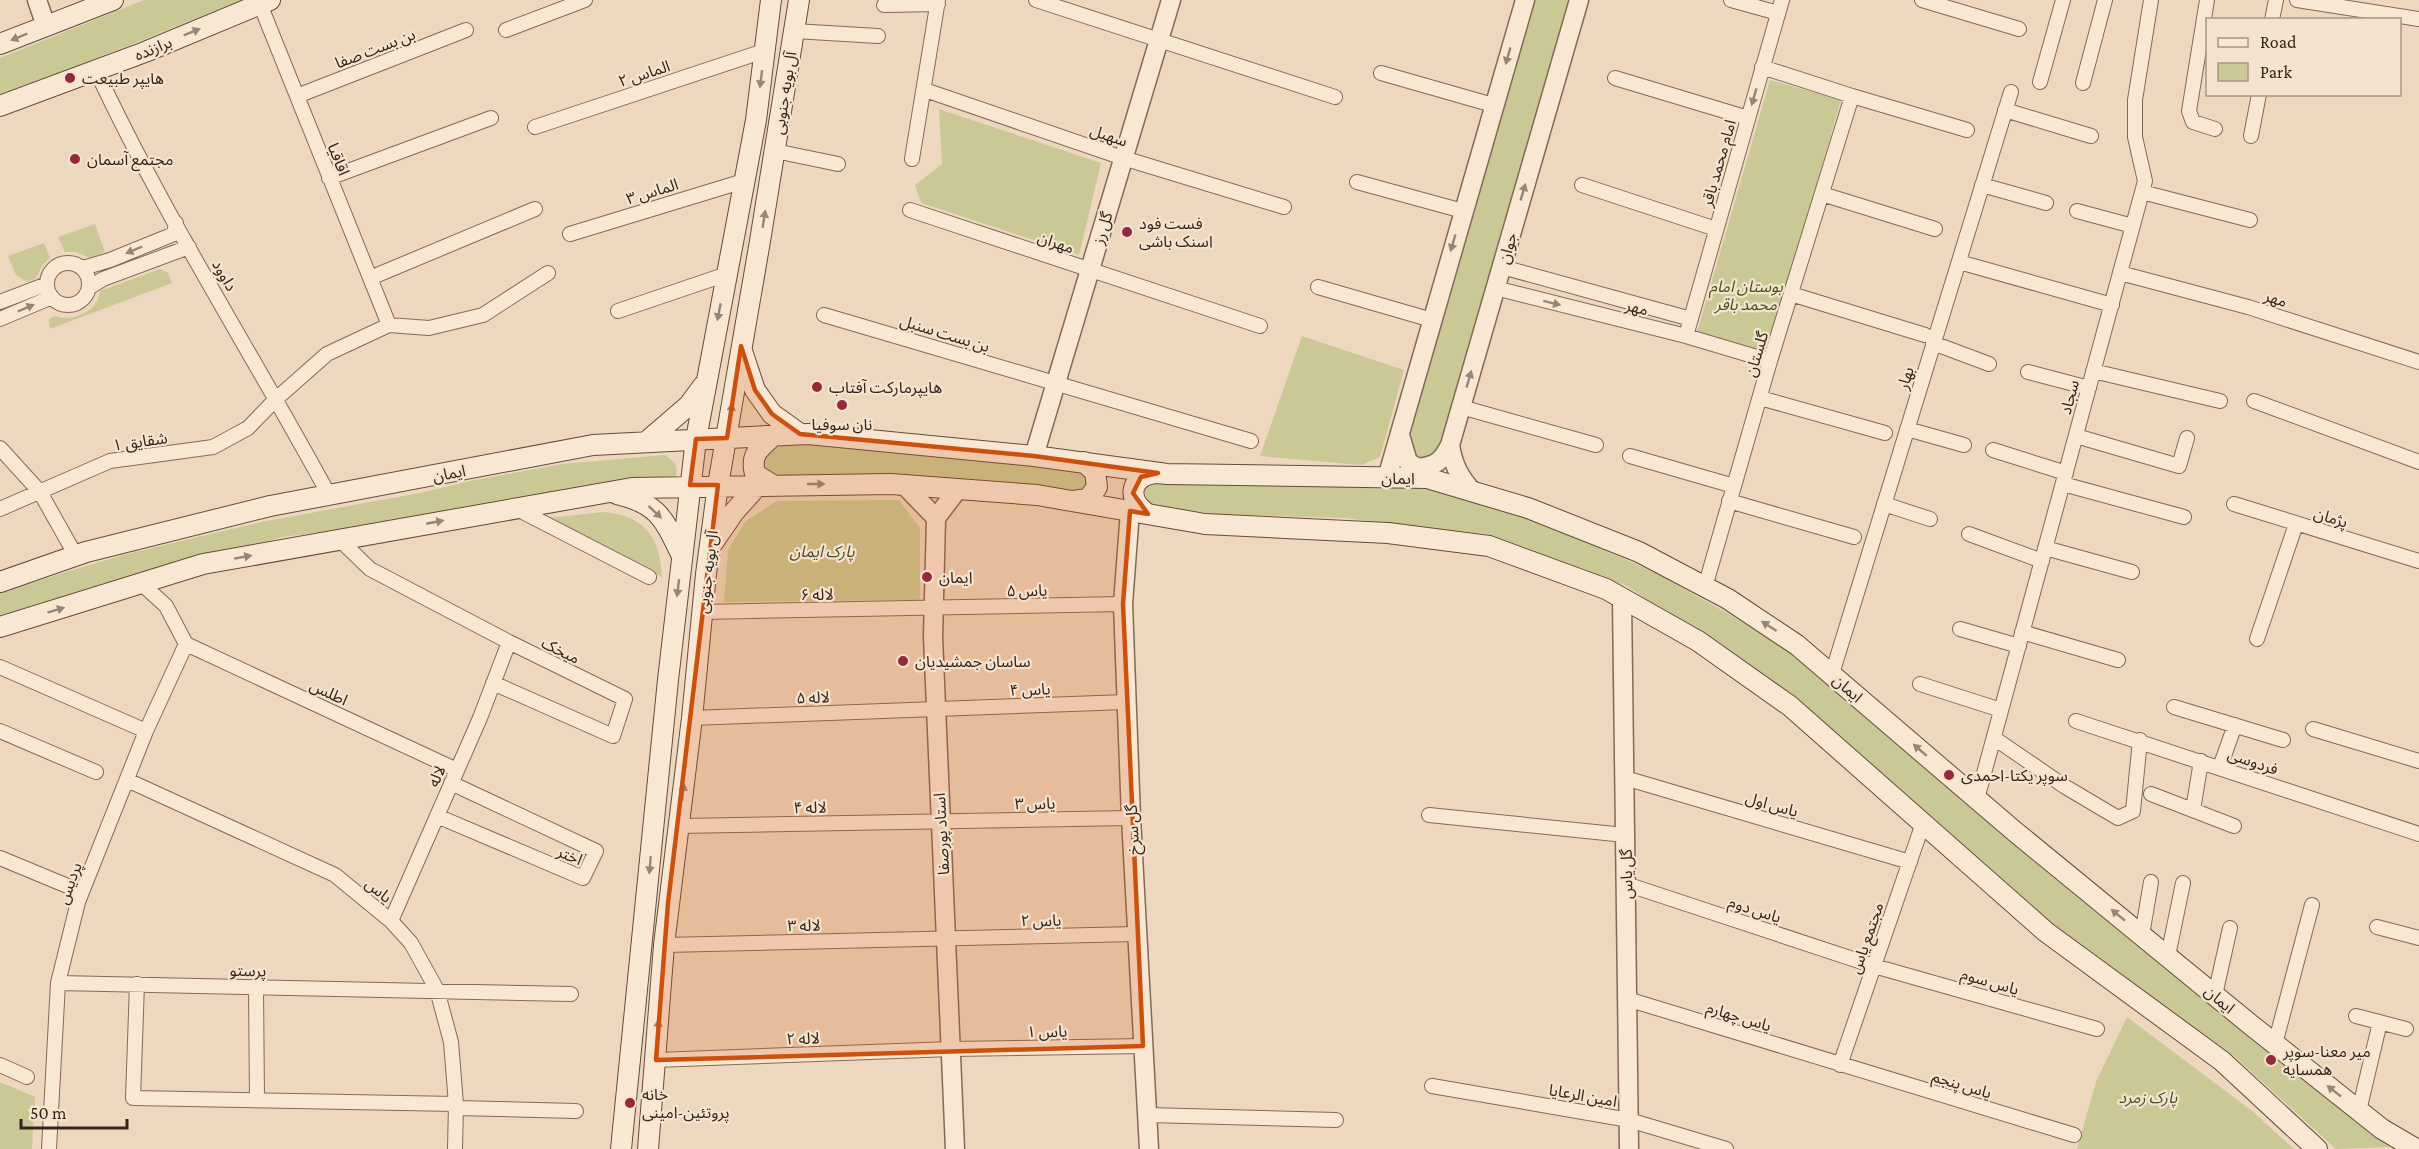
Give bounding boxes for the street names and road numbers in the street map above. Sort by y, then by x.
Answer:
street label: بن بست صفا [333,25,418,72]
street label: برازنده [132,33,175,65]
street label: آل بویه جنوبی [770,49,802,136]
street label: الماس ۲ [616,57,672,91]
street label: امام محمد باقر [1698,118,1743,211]
street label: سهیل [1088,121,1130,151]
street label: اقاقیا [324,141,353,178]
street label: الماس ۳ [624,176,680,208]
street label: گل رز [1089,209,1117,248]
street label: مهران [1035,228,1076,258]
street label: جوان [1495,231,1521,266]
street label: داوود [208,257,240,294]
street label: مهر [2261,287,2289,311]
street label: مهر [1623,296,1650,319]
street label: بن بست سنبل [898,312,992,356]
street label: گلستان [1742,329,1772,379]
street label: بهار [1894,365,1918,393]
street label: سجاد [2057,378,2082,416]
street label: شقایق ۱ [112,429,169,456]
street label: ایمان [431,462,467,486]
street label: ایمان [1381,470,1415,488]
street label: پژمان [2311,504,2350,533]
street label: آل بویه جنوبی [694,528,723,615]
street label: یاس ۵ [1006,582,1048,600]
street label: لاله ۶ [800,586,834,603]
street label: میخک [539,634,583,667]
street label: ایمان [1829,671,1866,707]
street label: اطلس [307,676,350,709]
street label: یاس ۴ [1009,680,1051,700]
street label: لاله ۵ [796,688,830,707]
street label: فردوسی [2225,745,2280,779]
street label: لاله [424,763,449,789]
street label: یاس اول [1743,789,1800,822]
street label: استاد پورصفا [931,792,954,876]
street label: یاس ۳ [1014,795,1056,813]
street label: لاله ۴ [793,799,827,816]
street label: گل سرخ [1123,804,1146,856]
street label: اختر [553,842,585,869]
street label: گل یاس [1618,848,1636,899]
street label: پردیس [54,860,87,907]
street label: یاس [362,875,395,907]
street label: یاس دوم [1725,893,1783,930]
street label: مجتمع یاس [1846,900,1890,977]
street label: یاس ۲ [1020,912,1062,930]
street label: لاله ۳ [787,917,821,934]
street label: پرستو [229,962,266,981]
street label: یاس سوم [1958,965,2021,1002]
street label: ایمان [2201,982,2238,1017]
street label: یاس چهارم [1703,999,1773,1038]
street label: یاس ۱ [1026,1023,1068,1041]
street label: لاله ۲ [786,1029,820,1048]
street label: یاس پنجم [1929,1067,1994,1105]
street label: امین الرعایا [1547,1081,1618,1111]

